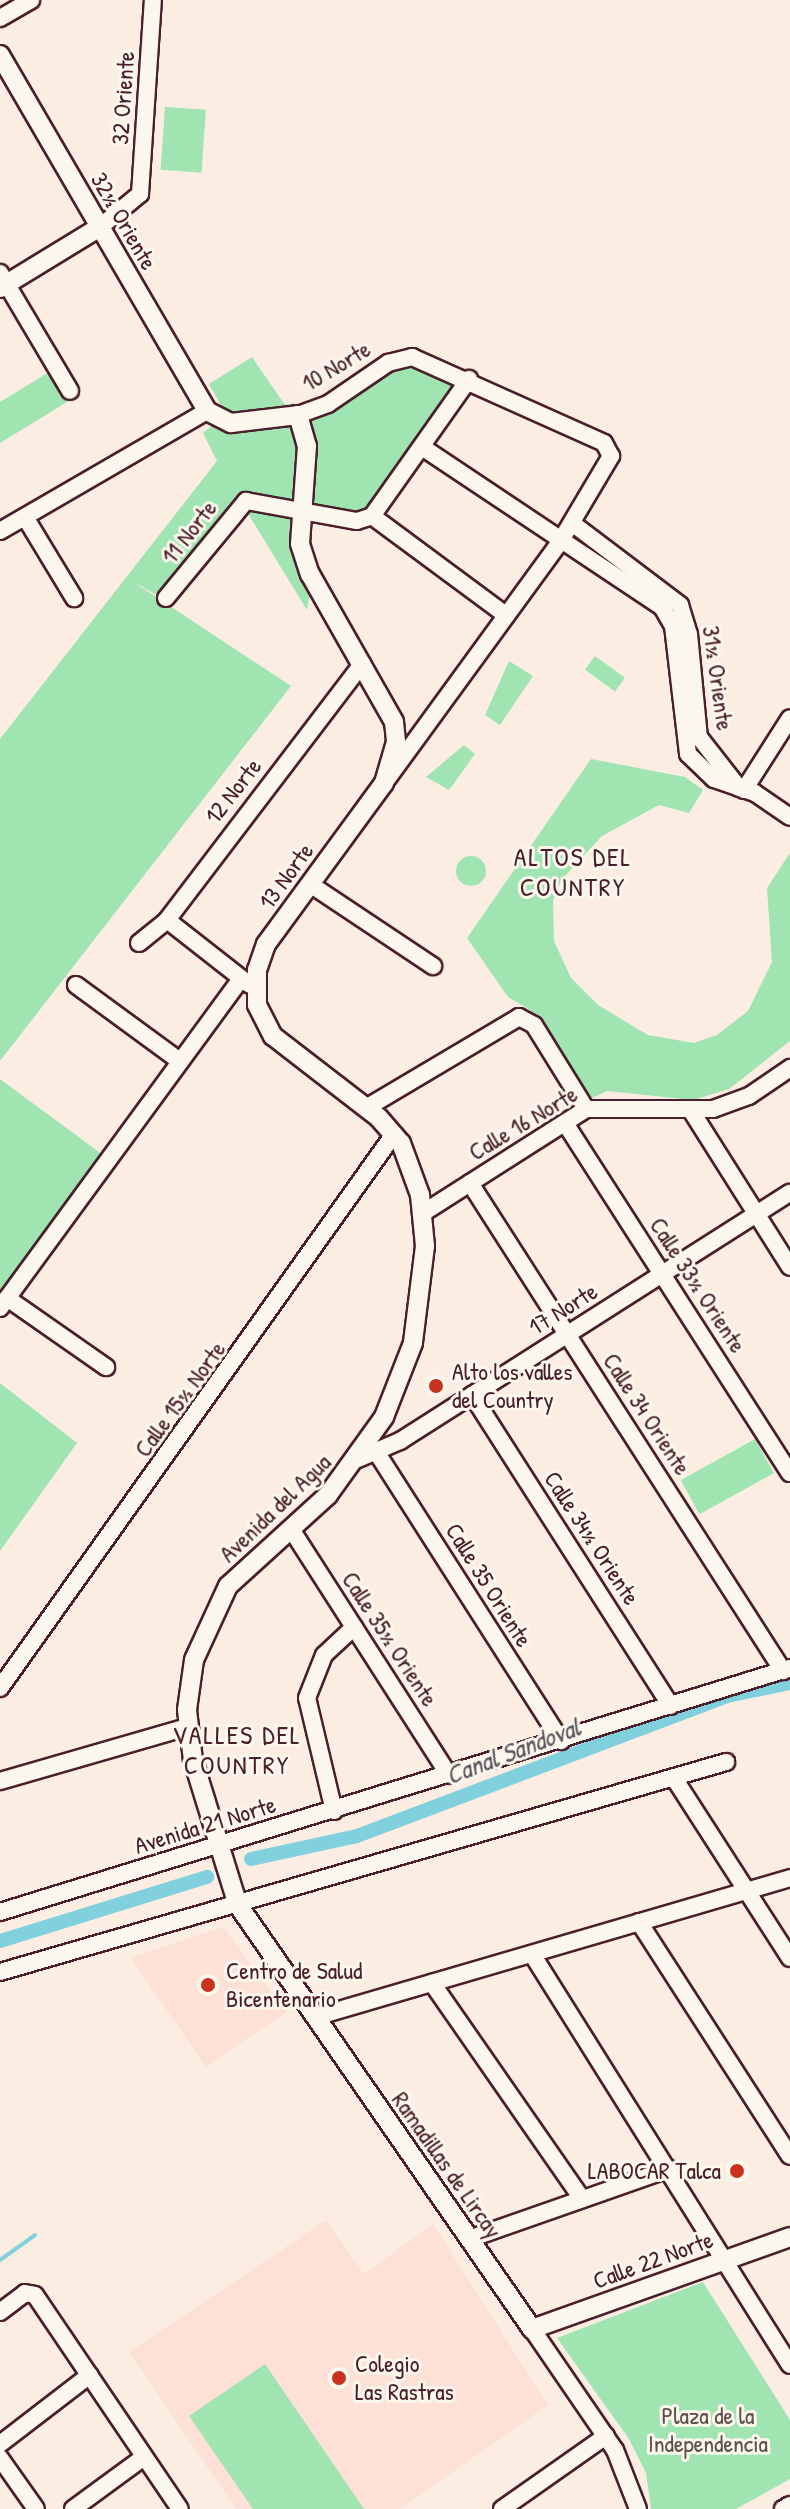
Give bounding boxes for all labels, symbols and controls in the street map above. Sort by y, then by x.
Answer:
street label: 32 Oriente [105,50,141,146]
street label: 32½ Oriente [85,167,163,275]
street label: 10 Norte [297,334,375,398]
street label: 11 Norte [155,495,223,569]
street label: 31½ Oriente [696,624,740,732]
street label: 12 Norte [199,753,267,829]
street label: 13 Norte [252,837,320,915]
district label: ALTOS DEL COUNTRY [514,841,632,902]
street label: Calle 16 Norte [464,1079,582,1167]
street label: Calle 33½ Oriente [644,1212,752,1358]
street label: 17 Norte [523,1277,603,1341]
street label: Calle 15½ Norte [128,1336,232,1462]
street label: Calle 34 Oriente [597,1348,697,1480]
place label: Alto los valles del Country [452,1358,573,1414]
marker: Alto los valles del Country [427,1377,445,1395]
street label: Avenida del Agua [213,1448,337,1568]
street label: Calle 34½ Oriente [538,1466,646,1610]
street label: Calle 35 Oriente [440,1518,538,1652]
street label: Calle 35½ Oriente [336,1566,444,1712]
water label: Canal Sandoval [441,1711,585,1791]
district label: VALLES DEL COUNTRY [172,1719,302,1780]
street label: Avenida 21 Norte [131,1790,279,1860]
place label: Centro de Salud Bicentenario [226,1957,362,2013]
marker: Centro de Salud Bicentenario [197,1974,219,1996]
street label: Ramadillas de Lircay [386,2086,508,2244]
place label: LABOCAR Talca [588,2157,721,2185]
marker: LABOCAR Talca [728,2162,746,2180]
street label: Calle 22 Norte [589,2225,717,2295]
place label: Colegio Las Rastras [355,2350,454,2406]
marker: Colegio Las Rastras [330,2369,348,2387]
park label: Plaza de la Independencia [648,2402,768,2458]

